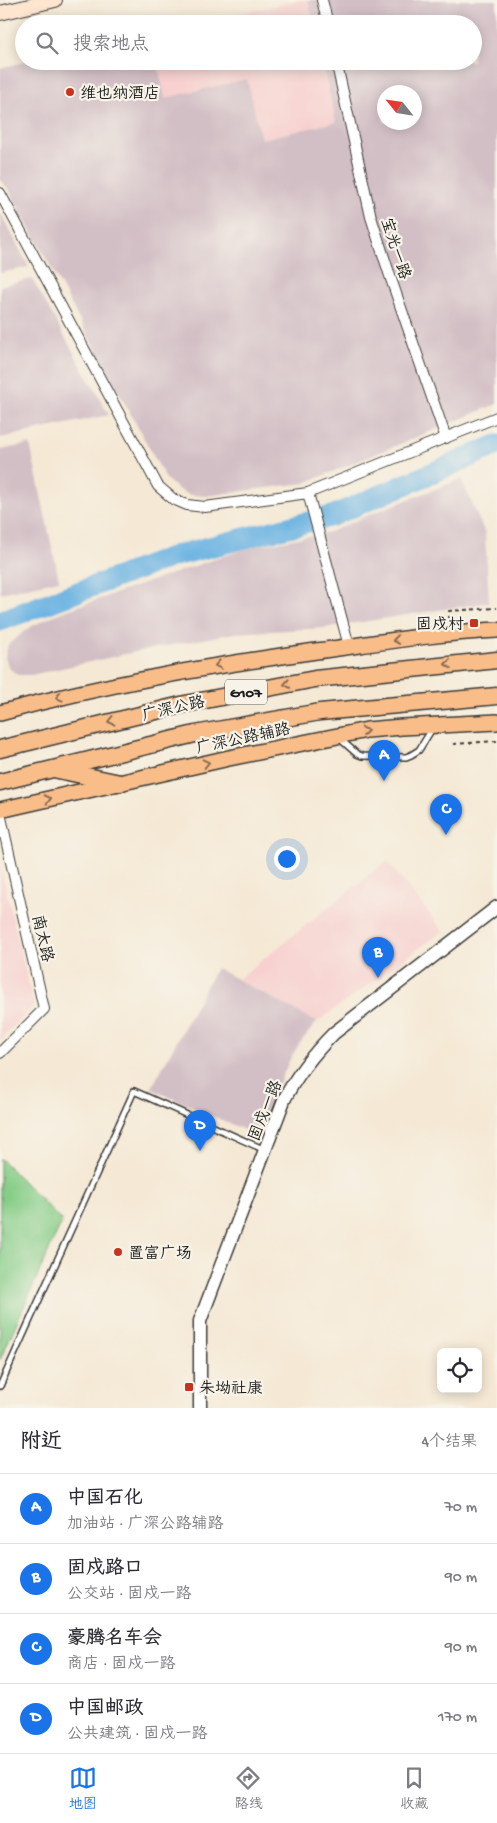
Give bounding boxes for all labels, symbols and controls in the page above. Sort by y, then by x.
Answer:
search box [15,15,482,70]
icon: search [33,29,61,57]
text: 搜索地点 [73,34,149,57]
place label: 维也纳酒店 [80,84,160,105]
north arrow [377,85,422,130]
marker: 维也纳酒店 [64,86,76,98]
street label: 宝光一路 [375,215,414,282]
place label: 固戍村 [416,615,464,636]
marker: 固戍村 [468,617,480,629]
one-way arrow [392,634,400,645]
one-way arrow [444,658,452,669]
one-way arrow [214,660,223,670]
one-way arrow [283,679,292,689]
road number: G107 [225,680,267,704]
one-way arrow [55,691,63,701]
street label: 广深公路 [140,692,207,727]
one-way arrow [108,716,116,726]
street label: 广深公路辅路 [194,719,293,760]
one-way arrow [361,726,369,737]
pin: A [368,740,400,781]
one-way arrow [201,758,210,769]
one-way arrow [43,794,52,805]
pin: C [430,794,462,835]
your location [274,846,300,872]
street label: 南太路 [26,913,57,964]
pin: B [362,937,394,978]
street label: 固戍一路 [245,1077,288,1145]
pin: D [184,1110,216,1151]
place label: 置富广场 [128,1244,192,1265]
marker: 置富广场 [112,1246,124,1258]
map controls [437,1348,482,1393]
button: locate [437,1348,482,1393]
place label: 朱坳社康 [199,1379,263,1400]
marker: 朱坳社康 [183,1381,195,1393]
text: 附近 [20,1431,62,1456]
text: 4个结果 [421,1434,477,1453]
text: 中国石化 [67,1488,143,1511]
text: A [31,1499,41,1518]
text: 70 m [444,1499,477,1518]
text: 加油站 · 广深公路辅路 [67,1516,224,1535]
text: 固戍路口 [67,1558,143,1581]
text: B [32,1569,40,1588]
text: 90 m [445,1569,477,1588]
text: 公交站 · 固戍一路 [67,1586,192,1605]
text: 豪腾名车会 [67,1628,162,1651]
text: C [32,1639,40,1658]
text: 90 m [445,1639,477,1658]
text: 商店 · 固戍一路 [67,1656,176,1675]
text: 中国邮政 [67,1698,143,1721]
text: D [31,1709,41,1728]
text: 170 m [438,1709,477,1728]
text: 公共建筑 · 固戍一路 [67,1726,208,1745]
tab: 地图 [69,1764,97,1814]
tab: 路线 [234,1764,262,1814]
tab: 收藏 [400,1764,428,1814]

